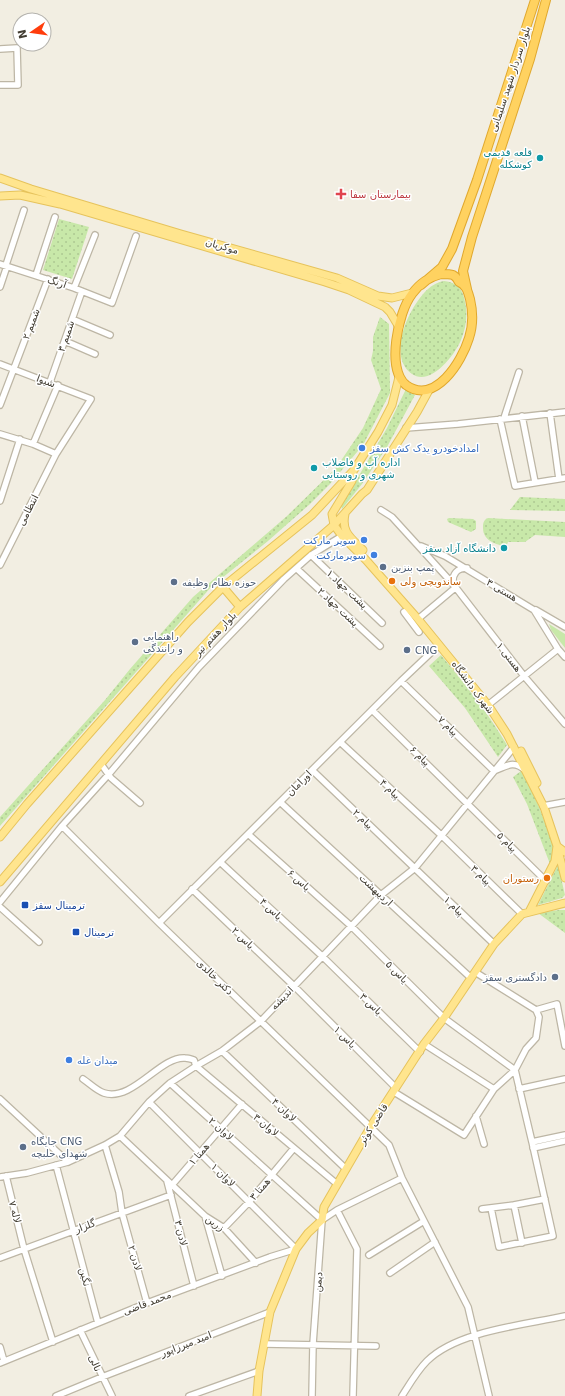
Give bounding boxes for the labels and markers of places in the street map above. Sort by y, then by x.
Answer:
place label: قلعه قدیمی کوشکله [484,147,532,170]
marker: قلعه قدیمی کوشکله [535,153,545,163]
marker: بیمارستان سفا [335,188,347,200]
place label: بیمارستان سفا [350,189,411,200]
marker: امدادخودرو یدک کش سقز [357,443,367,453]
place label: امدادخودرو یدک کش سقز [369,443,479,455]
place label: اداره آب و فاضلاب شهری و روستایی [322,456,400,481]
marker: اداره آب و فاضلاب شهری و روستایی [309,463,319,473]
place label: سوپر مارکت [303,535,356,547]
marker: سوپر مارکت [359,535,369,545]
place label: دانشگاه آزاد سقز [422,542,496,554]
marker: دانشگاه آزاد سقز [499,543,509,553]
place label: سوپرمارکت [316,550,366,562]
marker: سوپرمارکت [369,550,379,560]
marker: پمپ بنزین [378,562,388,572]
place label: پمپ بنزین [391,562,434,574]
marker: ساندویچی ولی [387,576,397,586]
place label: ساندویچی ولی [400,576,461,588]
marker: حوزه نظام وظیفه [169,577,179,587]
place label: حوزه نظام وظیفه [182,577,256,589]
place label: راهنمایی و رانندگی [143,631,183,655]
marker: راهنمایی و رانندگی [130,637,140,647]
marker: CNG [402,645,412,655]
place label: CNG [415,645,437,656]
place label: رستوران [503,873,539,884]
marker: رستوران [542,873,552,883]
marker: ترمینال سقز [20,900,30,910]
place label: ترمینال سقز [32,900,85,911]
marker: ترمینال [71,927,81,937]
place label: ترمینال [84,927,114,938]
place label: دادگستری سقز [482,972,547,983]
marker: دادگستری سقز [550,972,560,982]
marker: میدان غله [64,1055,74,1065]
place label: میدان غله [77,1055,118,1066]
place label: جایگاه CNG شهدای حلبچه [31,1136,87,1160]
marker: جایگاه CNG شهدای حلبچه [18,1142,28,1152]

